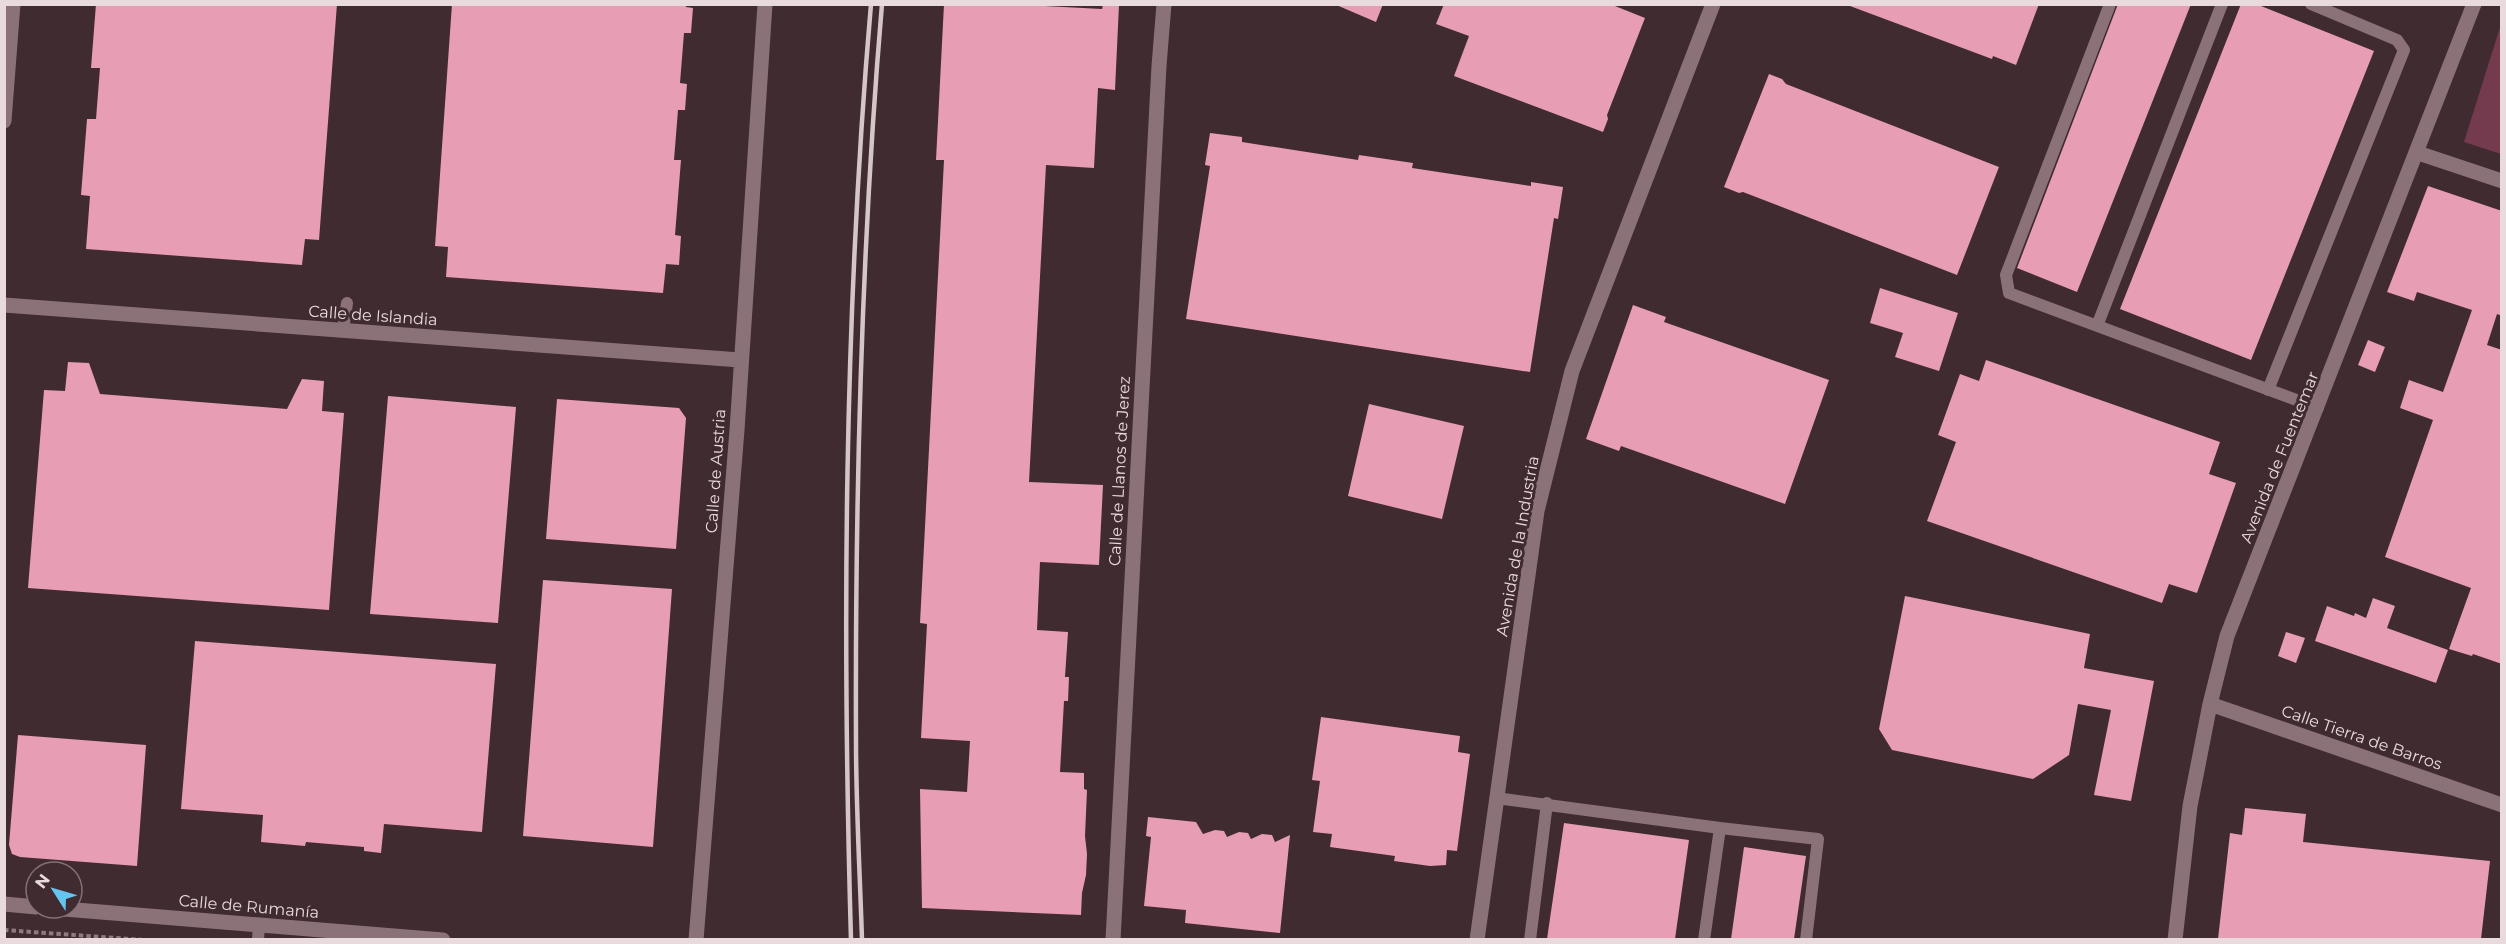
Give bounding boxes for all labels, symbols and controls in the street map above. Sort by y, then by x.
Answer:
street label: Calle de Islandia [308,302,438,329]
street label: Avenida de Fuentemar [2236,369,2323,546]
street label: Calle de Llanos de Jerez [1105,376,1134,566]
street label: Calle de Austria [702,408,729,534]
street label: Avenida de la Industria [1492,454,1543,638]
street label: Calle Tierra de Barros [2279,701,2445,774]
north arrow [24,860,84,920]
text: N [31,870,54,892]
street label: Calle de Rumanía [178,891,320,922]

